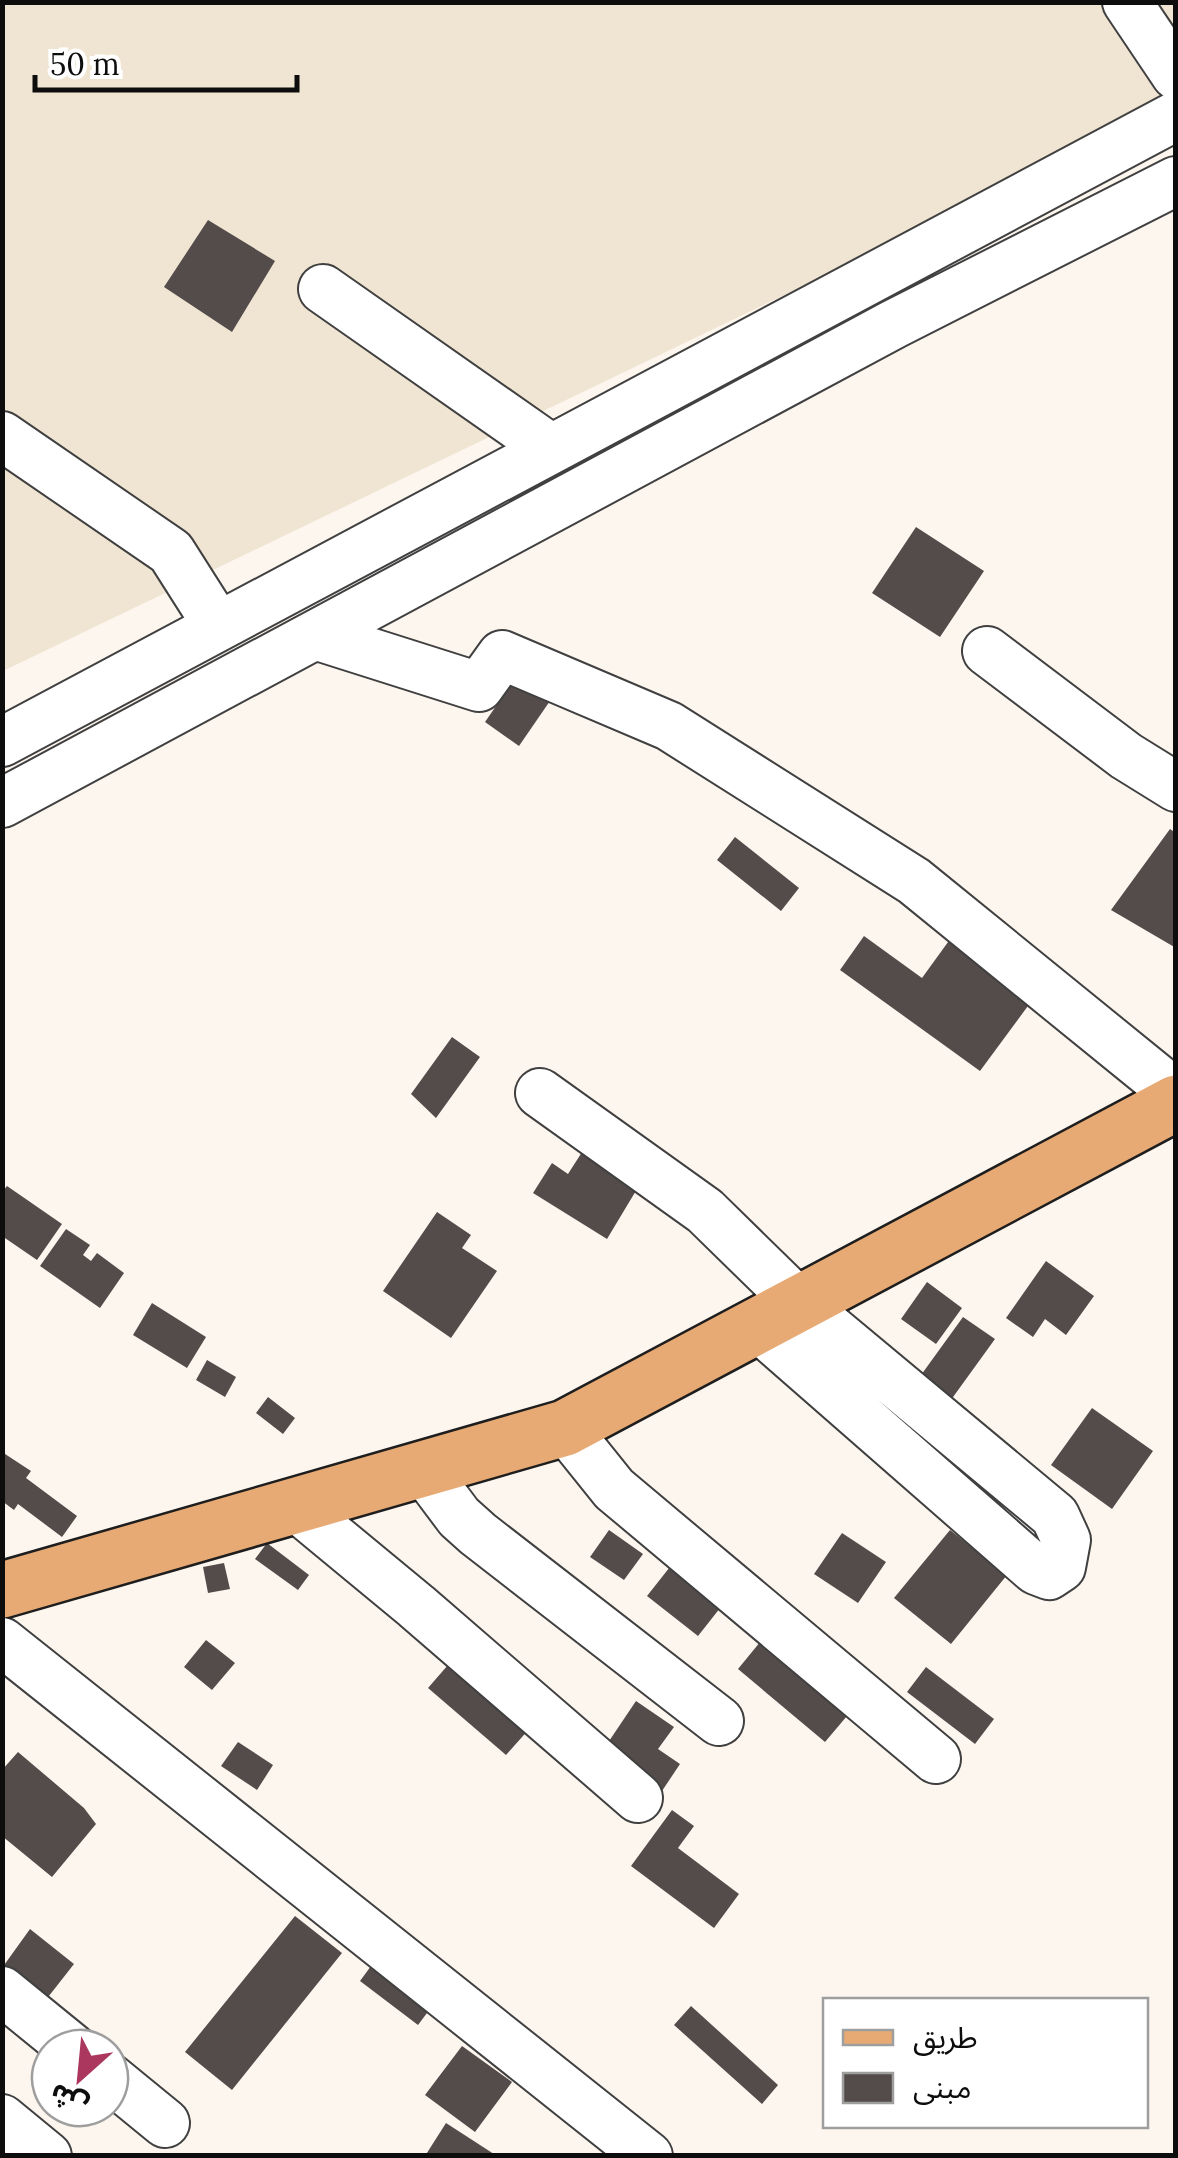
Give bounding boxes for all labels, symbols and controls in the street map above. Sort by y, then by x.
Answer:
scale bar [35,30,298,92]
text: 50 m [50,45,120,83]
legend [823,1998,1148,2128]
text: طريق [913,2018,978,2056]
north arrow [30,2028,130,2128]
text: مبنى [913,2068,971,2106]
text: ش [43,2076,94,2125]

